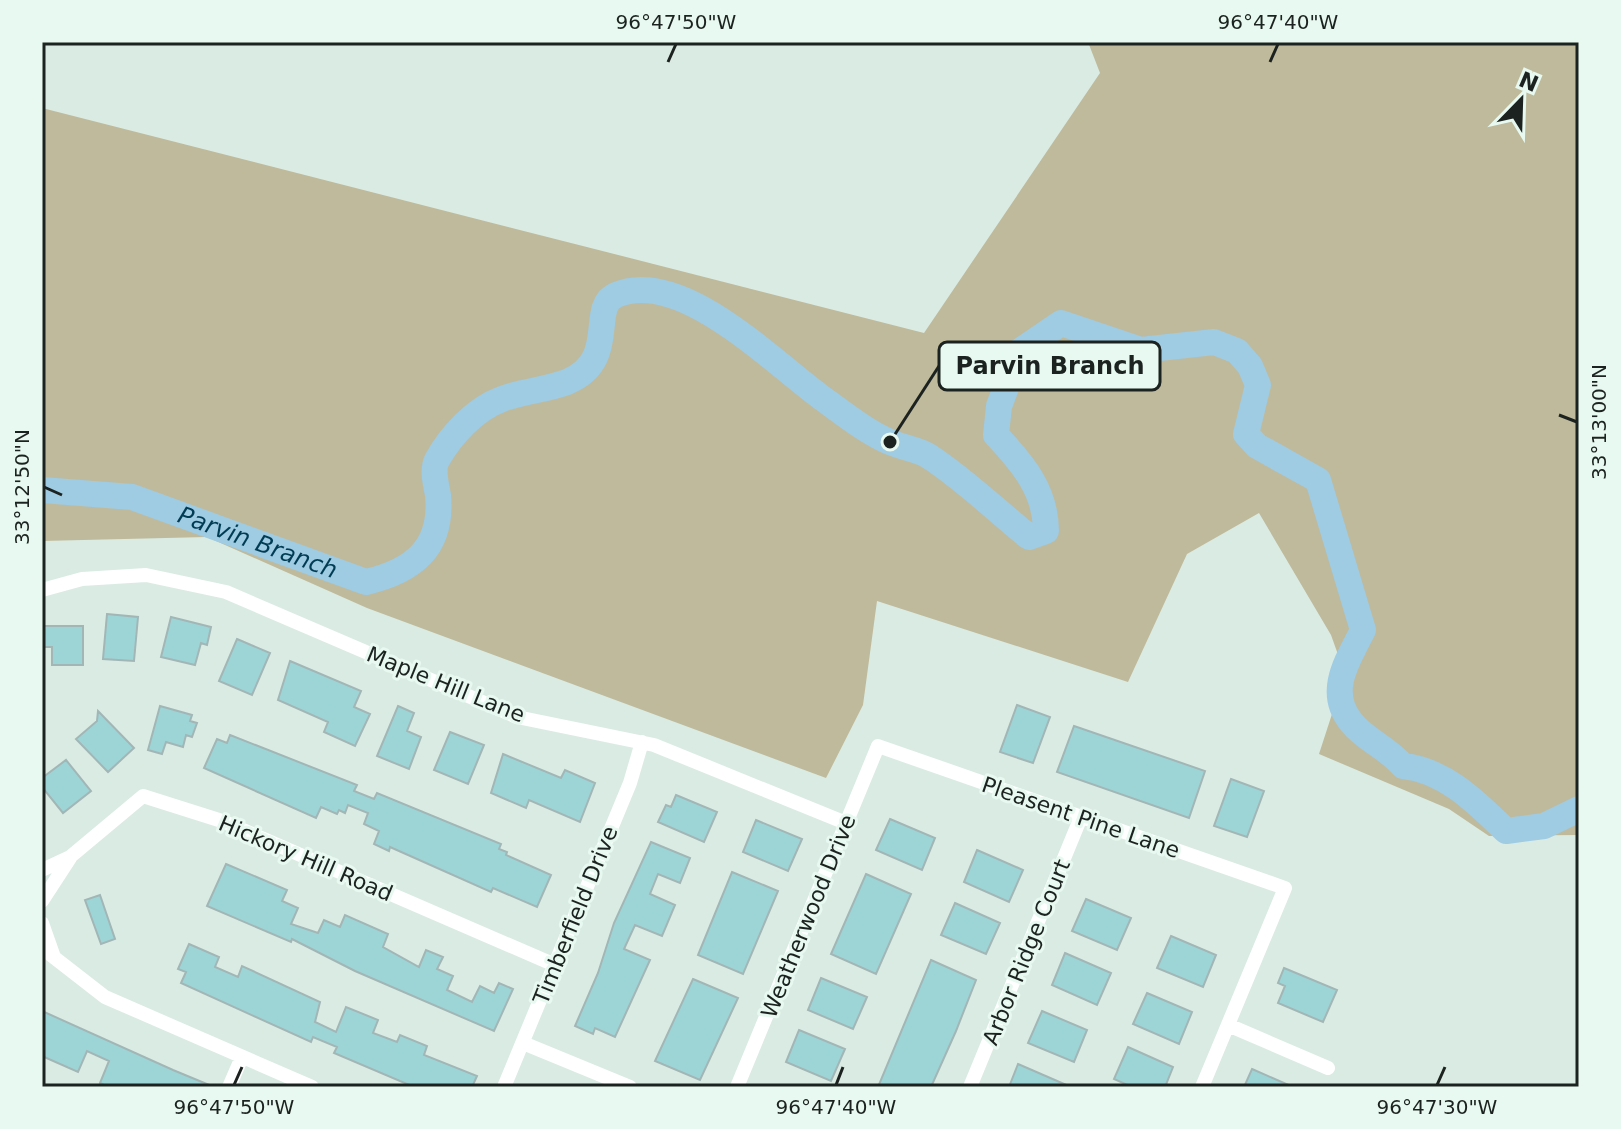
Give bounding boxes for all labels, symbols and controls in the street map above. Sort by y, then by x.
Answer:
text: 96°47'50"W [616,10,737,34]
text: 96°47'40"W [1218,10,1339,34]
north arrow [1481,60,1561,140]
text: N [1515,67,1542,97]
callout: Parvin Branch [939,342,1160,390]
text: Parvin Branch [955,352,1145,380]
text: 33°13'00"N [1587,364,1611,480]
text: 33°12'50"N [10,429,34,545]
water label: Parvin Branch [174,501,341,584]
street label: Maple Hill Lane [363,641,528,728]
street label: Pleasent Pine Lane [979,772,1183,863]
street label: Hickory Hill Road [215,811,396,906]
street label: Weatherwood Drive [756,811,861,1022]
street label: Timberfield Drive [528,822,623,1009]
street label: Arbor Ridge Court [978,855,1075,1049]
text: 96°47'50"W [174,1095,295,1119]
text: 96°47'40"W [776,1095,897,1119]
text: 96°47'30"W [1377,1095,1498,1119]

